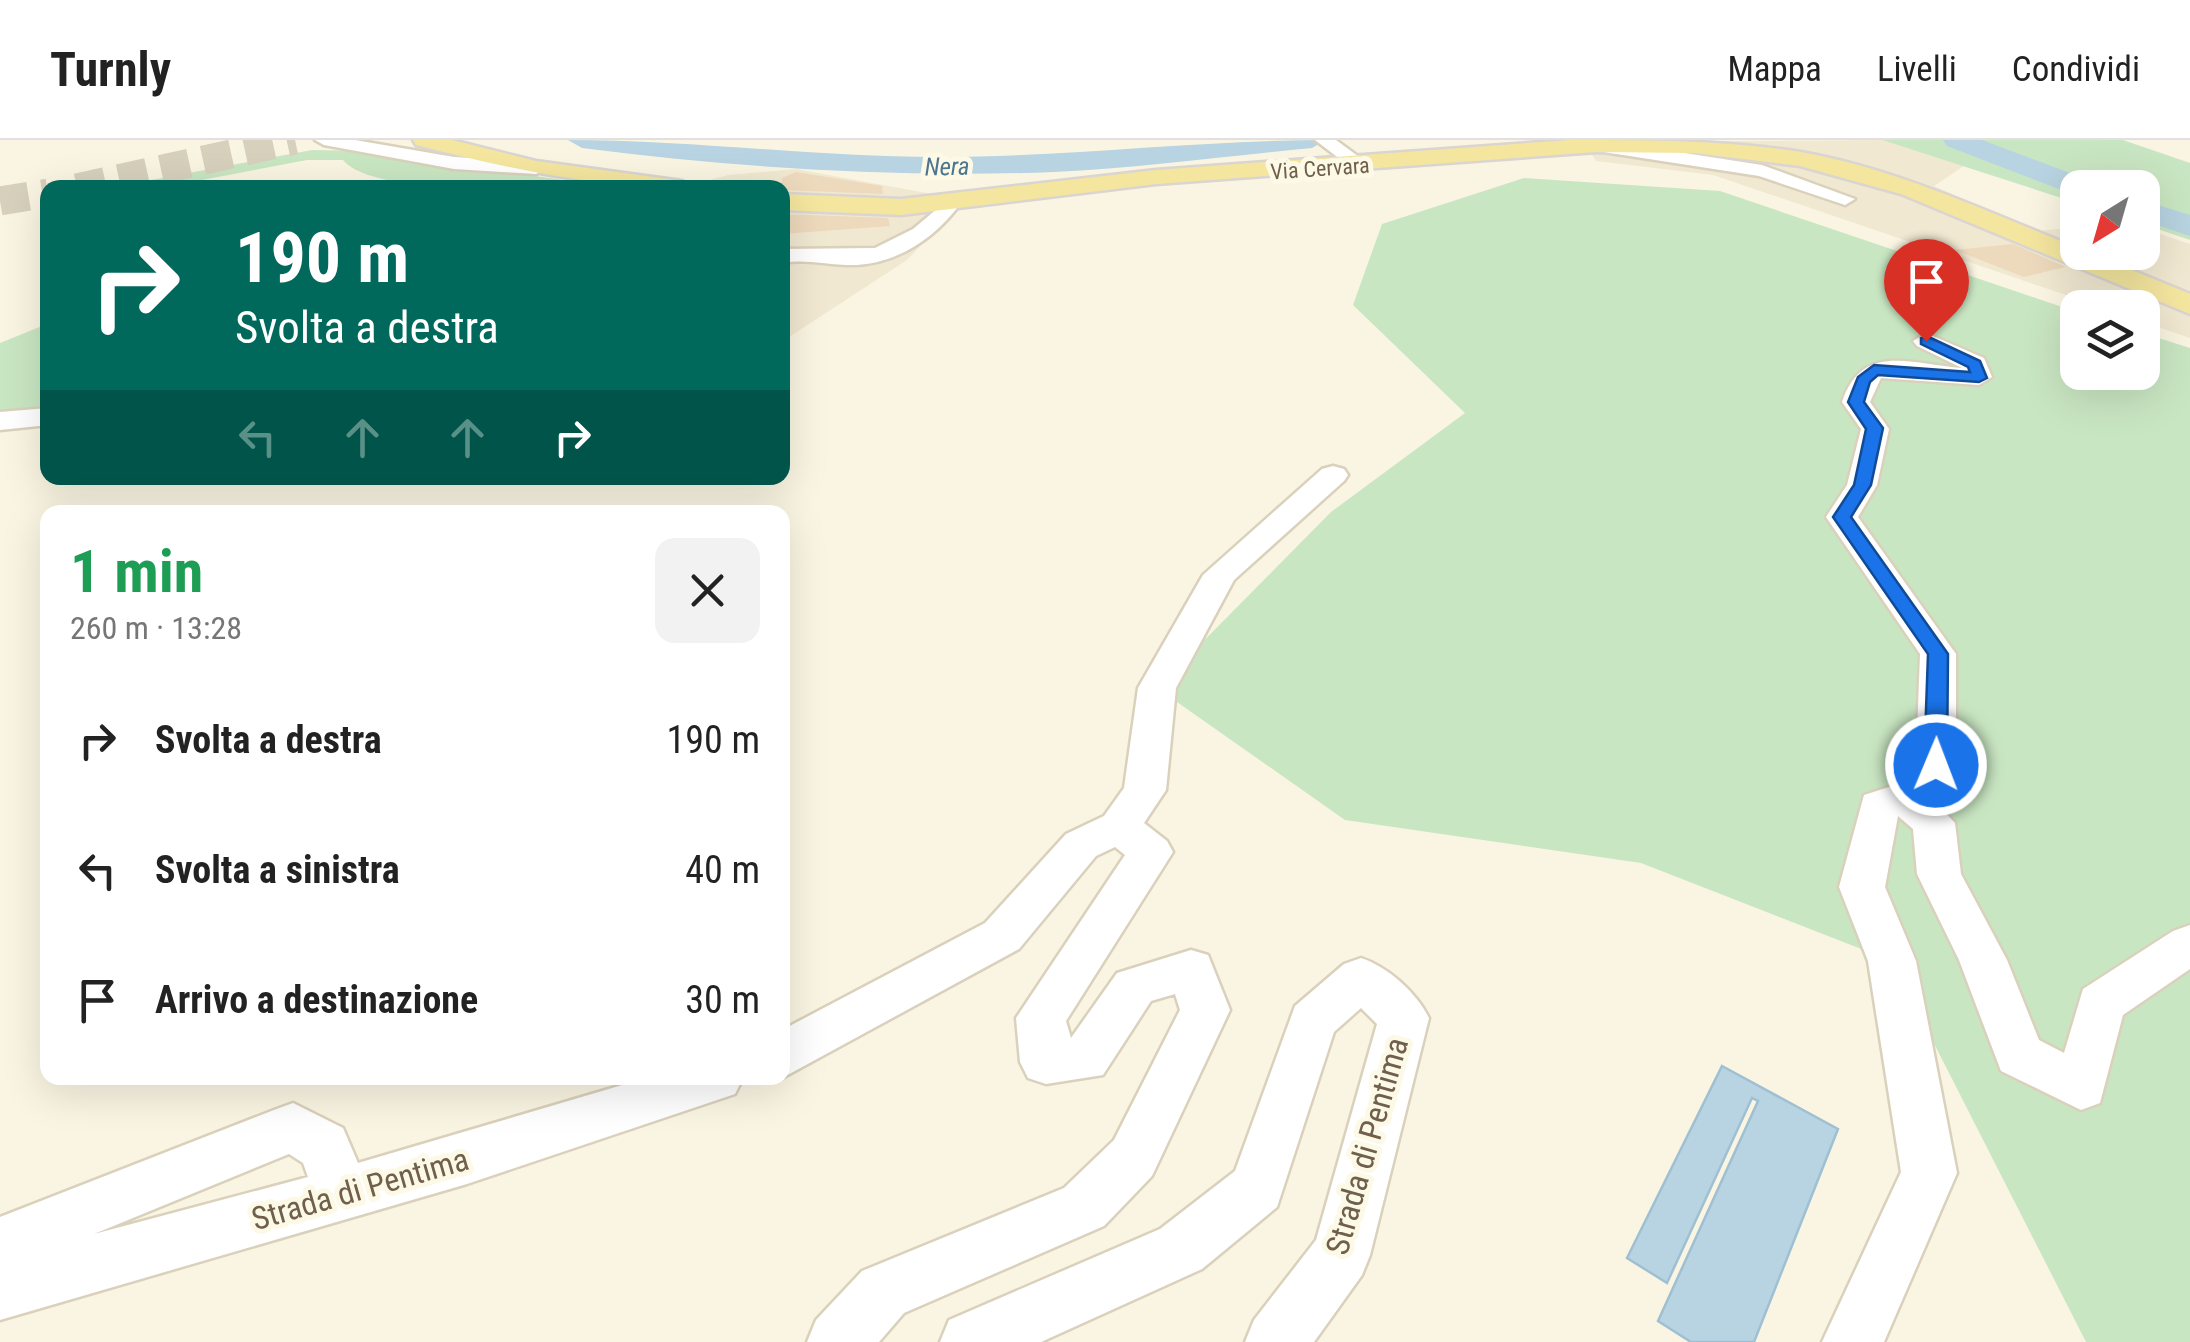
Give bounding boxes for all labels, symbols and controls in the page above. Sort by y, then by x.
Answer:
text: Turnly [50,41,171,98]
text: Mappa [1727,49,1822,90]
text: Livelli [1877,49,1957,90]
text: Condividi [2012,49,2140,90]
water label: Nera [924,152,970,181]
street label: Via Cervara [1270,153,1370,184]
north arrow [2060,170,2160,270]
map controls [2060,170,2160,390]
text: 190 m [235,217,409,299]
icon: right [70,220,200,350]
pin [1884,239,1969,342]
icon: arrive [1899,254,1954,309]
button: layers [2060,290,2160,390]
text: Svolta a destra [235,301,499,354]
icon: left [230,410,285,465]
icon: ahead [335,410,390,465]
icon: ahead [440,410,495,465]
icon: right [545,410,600,465]
text: 1 min [70,536,203,607]
button: close [655,538,760,643]
text: 260 m · 13:28 [70,609,242,647]
icon: right [70,713,125,768]
position arrow [1884,713,1988,817]
text: Svolta a destra [155,718,382,762]
text: 190 m [666,718,760,762]
icon: left [70,843,125,898]
text: Svolta a sinistra [155,848,400,892]
text: 40 m [685,848,760,892]
icon: arrive [70,973,125,1028]
text: Arrivo a destinazione [155,978,478,1022]
text: 30 m [685,978,760,1022]
street label: Strada di Pentima [1318,1033,1416,1259]
street label: Strada di Pentima [247,1140,473,1238]

